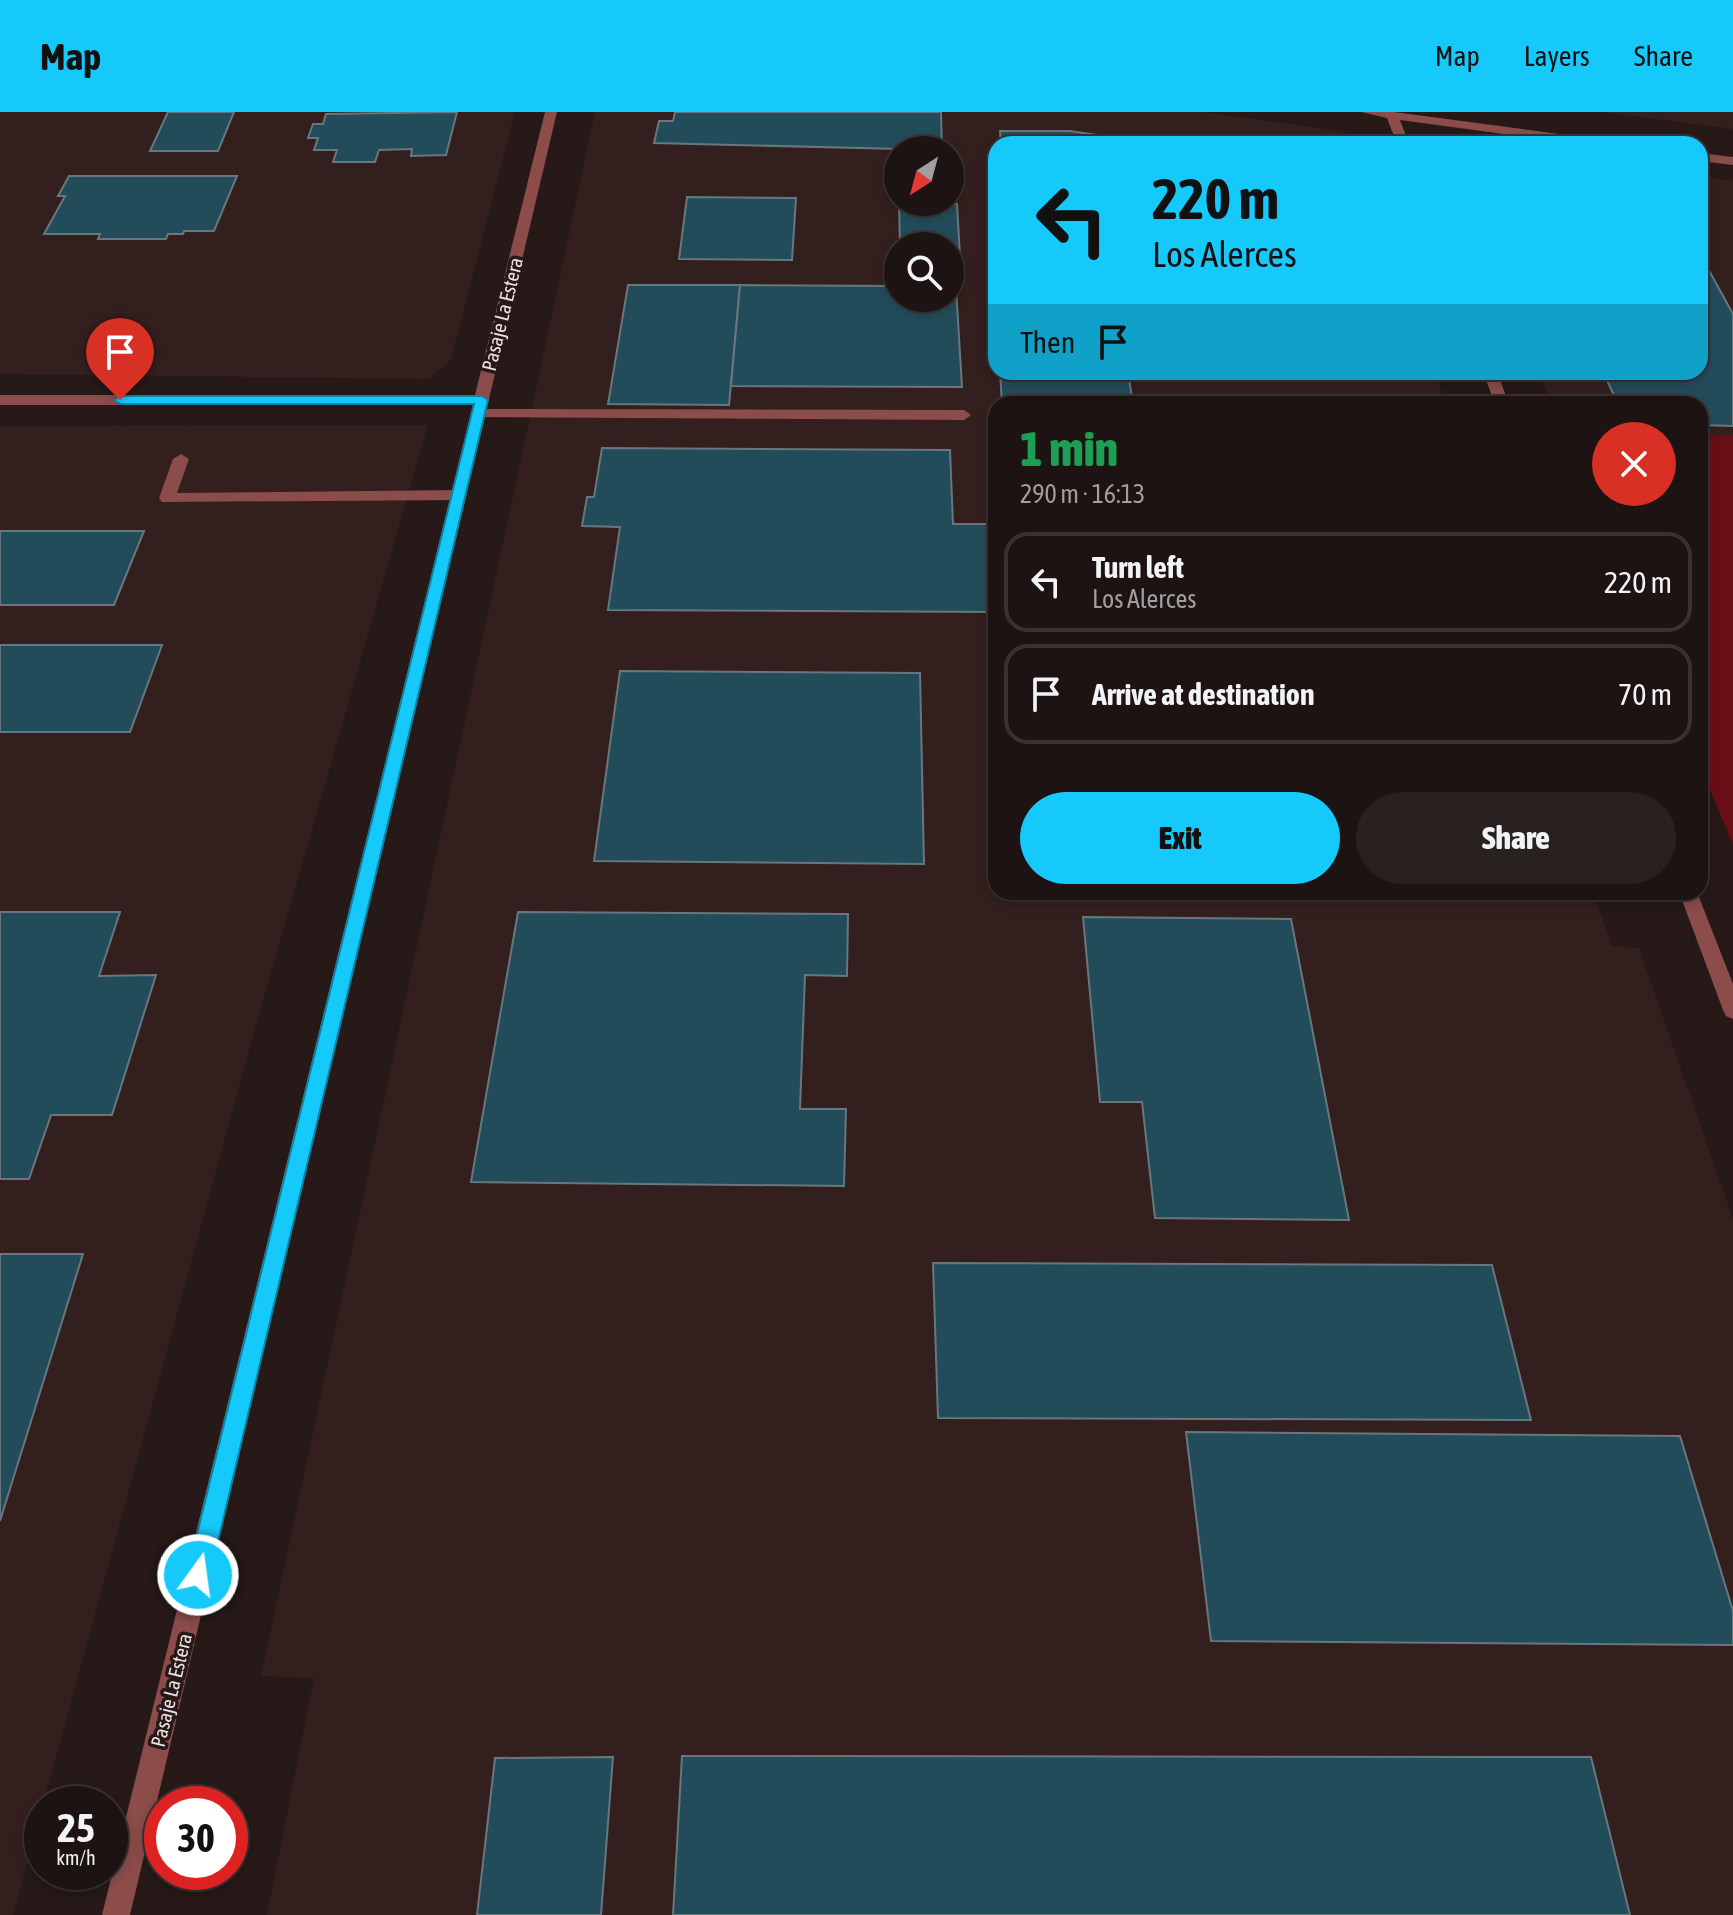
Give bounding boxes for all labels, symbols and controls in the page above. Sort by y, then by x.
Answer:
text: Map [40,35,101,78]
text: Map [1435,40,1480,72]
text: Layers [1524,40,1590,72]
text: Share [1634,40,1693,72]
north arrow [884,136,964,216]
map controls [884,136,964,312]
text: 220 m [1152,167,1279,231]
icon: left [1020,168,1124,272]
button: search [884,232,964,312]
text: Los Alerces [1152,233,1297,275]
street label: Pasaje La Estera [477,255,527,373]
pin [86,318,154,400]
icon: arrive [1091,320,1135,364]
text: Then [1020,325,1075,359]
icon: arrive [98,330,142,374]
text: 1 min [1020,421,1118,476]
button: close [1592,422,1676,506]
text: 290 m · 16:13 [1020,479,1145,509]
text: Turn left [1092,550,1184,584]
icon: left [1024,560,1068,604]
text: 220 m [1604,565,1672,599]
text: Los Alerces [1092,584,1196,614]
icon: arrive [1024,672,1068,716]
text: Arrive at destination [1092,677,1314,711]
text: 70 m [1618,677,1672,711]
button: Exit [1020,792,1340,884]
button: Share [1356,792,1676,884]
position arrow [156,1533,240,1617]
street label: Pasaje La Estera [146,1631,196,1749]
speed limit sign: 30 [144,1786,248,1890]
text: 25 [57,1805,95,1850]
text: km/h [56,1846,96,1869]

